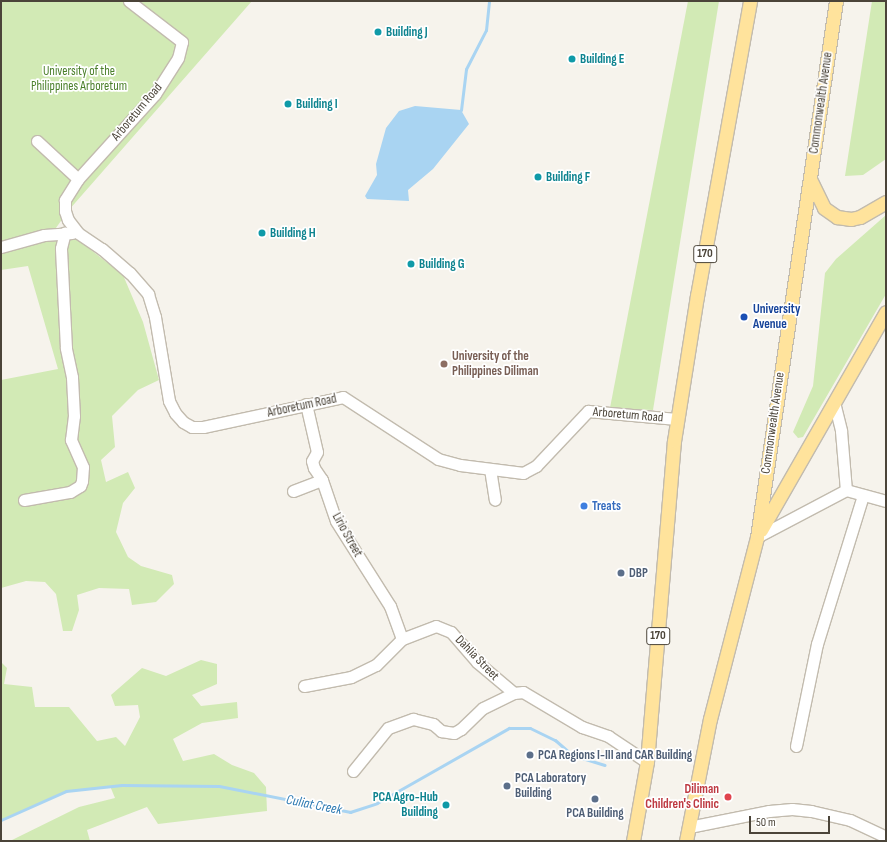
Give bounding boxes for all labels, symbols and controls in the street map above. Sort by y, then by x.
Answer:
place label: Building J [386,24,428,40]
marker: Building J [373,27,383,37]
place label: Building E [580,51,624,67]
street label: Commonwealth Avenue [806,51,836,155]
marker: Building E [567,54,577,64]
park label: University of the Philippines Arboretum [31,64,127,95]
street label: Arboretum Road [108,80,166,144]
place label: Building I [296,96,338,112]
marker: Building I [283,99,293,109]
place label: Building F [546,169,590,185]
marker: Building F [533,172,543,182]
place label: Building H [270,225,316,241]
marker: Building H [257,228,267,238]
road number: 170 [693,244,717,264]
place label: Building G [419,256,465,272]
marker: Building G [406,259,416,269]
place label: University Avenue [753,302,800,333]
marker: University Avenue [738,311,750,323]
place label: University of the Philippines Diliman [452,349,539,380]
marker: University of the Philippines Diliman [439,359,449,369]
street label: Commonwealth Avenue [758,371,788,475]
street label: Arboretum Road [266,391,338,421]
street label: Arboretum Road [592,404,664,426]
place label: Treats [592,498,621,514]
marker: Treats [579,501,589,511]
street label: Lirio Street [328,510,366,560]
place label: DBP [629,565,648,581]
marker: DBP [616,568,626,578]
road number: 170 [646,626,670,646]
street label: Dahlia Street [452,632,502,684]
place label: PCA Regions I-III and CAR Building [538,747,692,763]
marker: PCA Regions I-III and CAR Building [525,750,535,760]
place label: PCA Laboratory Building [515,771,586,802]
marker: PCA Laboratory Building [502,781,512,791]
place label: Diliman Children's Clinic [645,782,719,813]
place label: PCA Agro-Hub Building [373,790,438,821]
water label: Culiat Creek [285,791,343,819]
marker: Diliman Children's Clinic [722,791,734,803]
marker: PCA Building [590,794,600,804]
marker: PCA Agro-Hub Building [441,800,451,810]
place label: PCA Building [566,805,624,821]
scale bar [751,808,832,834]
text: 50 m [756,815,776,830]

